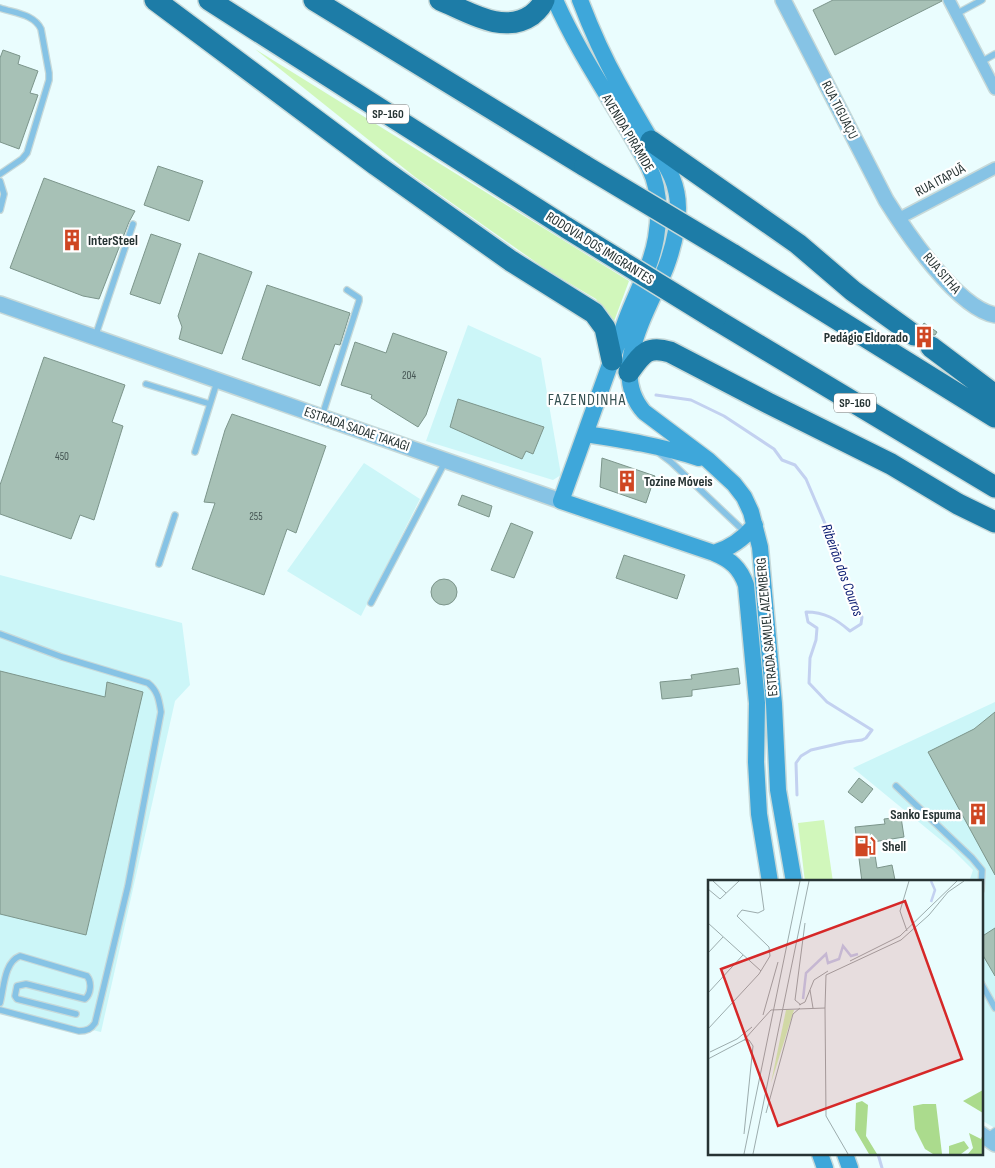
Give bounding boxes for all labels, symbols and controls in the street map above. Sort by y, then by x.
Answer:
street label: RUA TIGUAÇU [818,78,862,142]
street label: AVENIDA PIRÂMIDE [598,90,658,175]
road number: SP-160 [367,105,409,124]
street label: RUA ITAPUÃ [912,159,969,200]
street label: RODOVIA DOS IMIGRANTES [543,208,657,288]
building icon: InterSteel [59,227,85,253]
place label: InterSteel [88,232,138,249]
street label: RUA SITHA [919,249,965,298]
building icon: Pedágio Eldorado [911,324,937,350]
place label: Pedágio Eldorado [824,329,908,346]
house number: 204 [402,369,416,382]
district label: FAZENDINHA [548,391,626,410]
road number: SP-160 [834,393,876,412]
street label: ESTRADA SADAE TAKAGI [302,403,412,455]
house number: 450 [55,450,69,463]
building icon: Tozine Móveis [614,468,640,494]
place label: Tozine Móveis [644,473,713,490]
house number: 255 [249,510,263,523]
water label: Ribeirão dos Couros [816,521,868,620]
street label: ESTRADA SAMUEL AIZEMBERG [752,557,782,697]
building icon: Sanko Espuma [965,801,991,827]
place label: Sanko Espuma [890,806,961,823]
fuel station icon: Shell [852,833,878,859]
place label: Shell [882,838,906,855]
inset map [708,880,982,1156]

